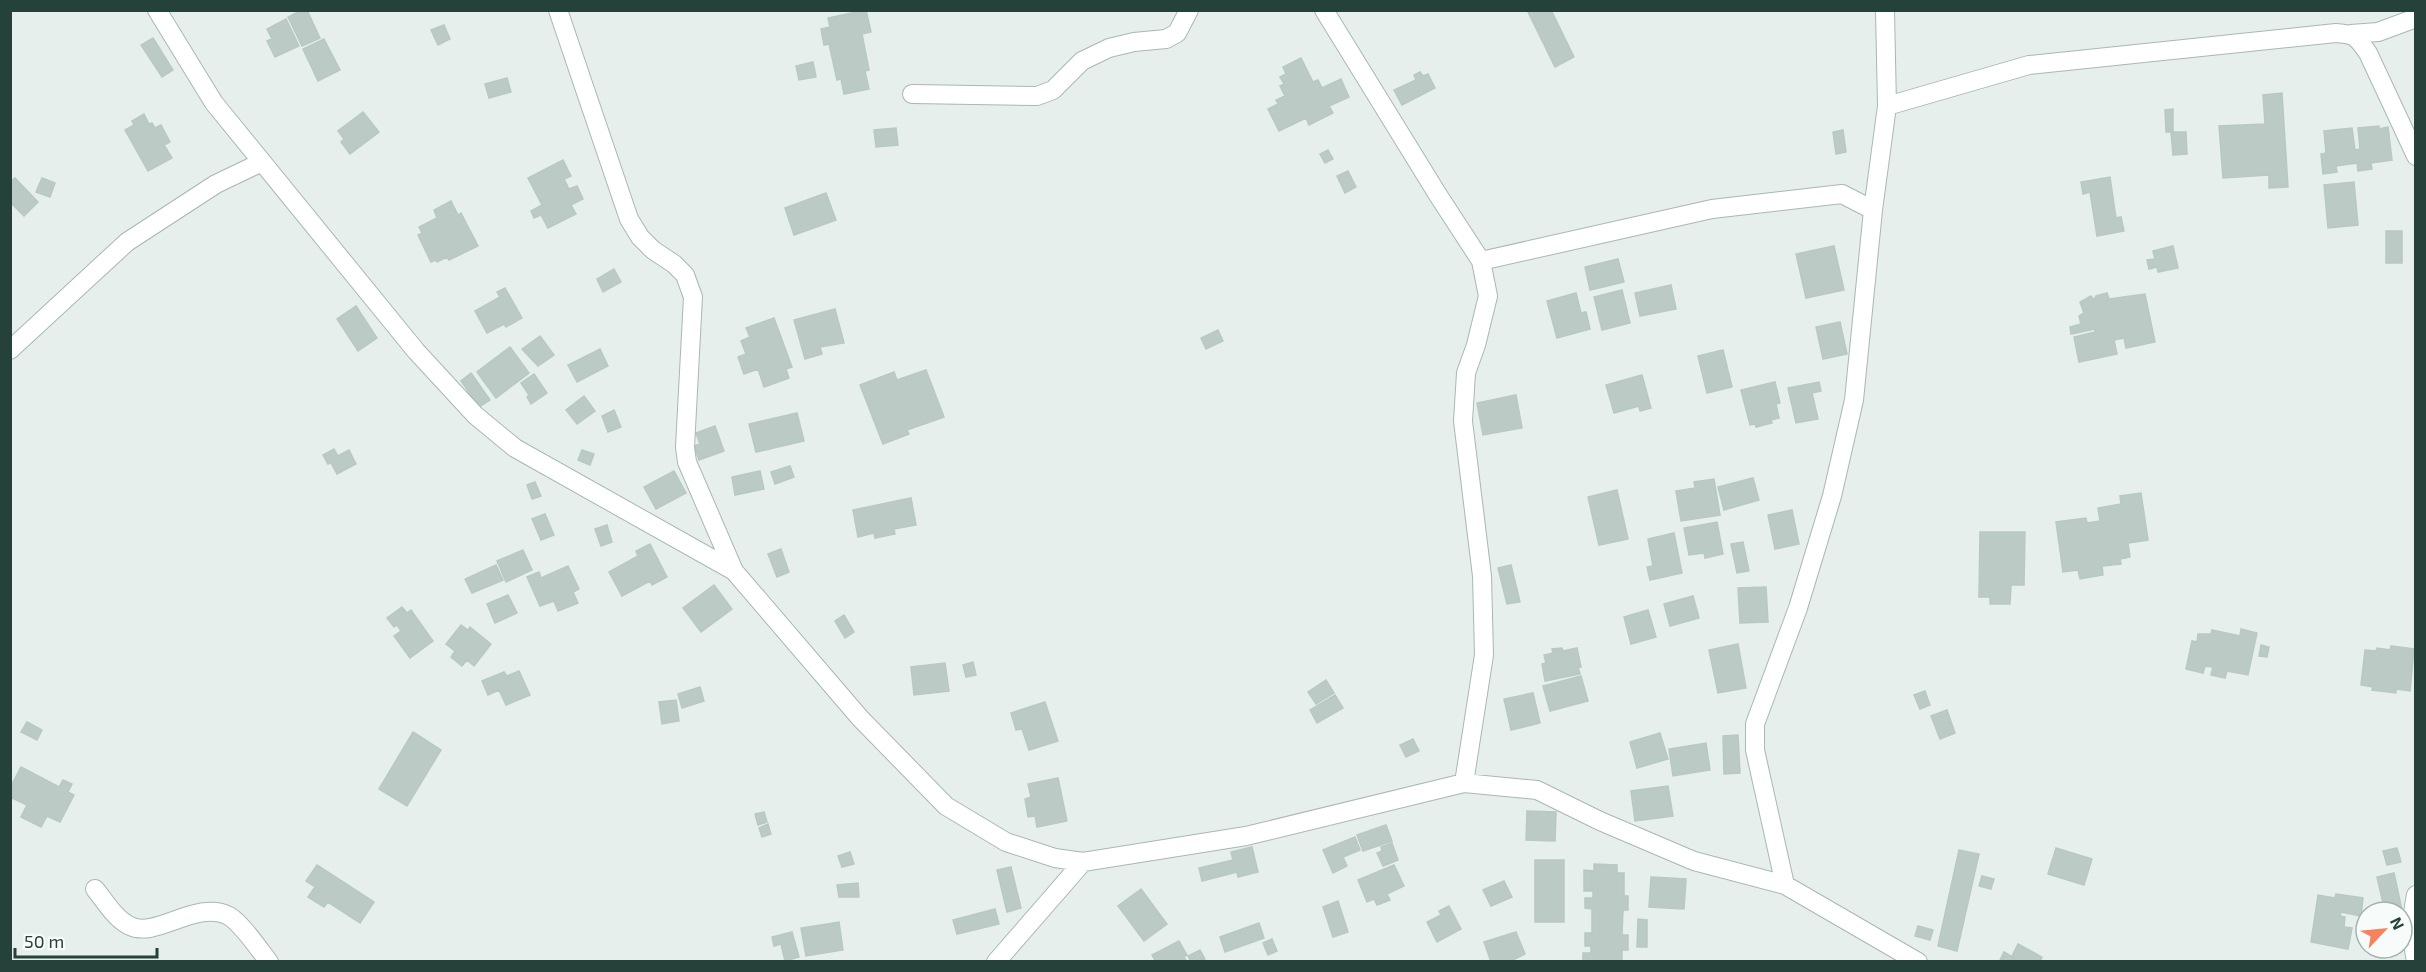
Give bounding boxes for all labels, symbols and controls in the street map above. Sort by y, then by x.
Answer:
north arrow [2354,900,2414,960]
text: N [2387,914,2409,933]
scale bar [15,921,158,959]
text: 50 m [24,930,64,952]

